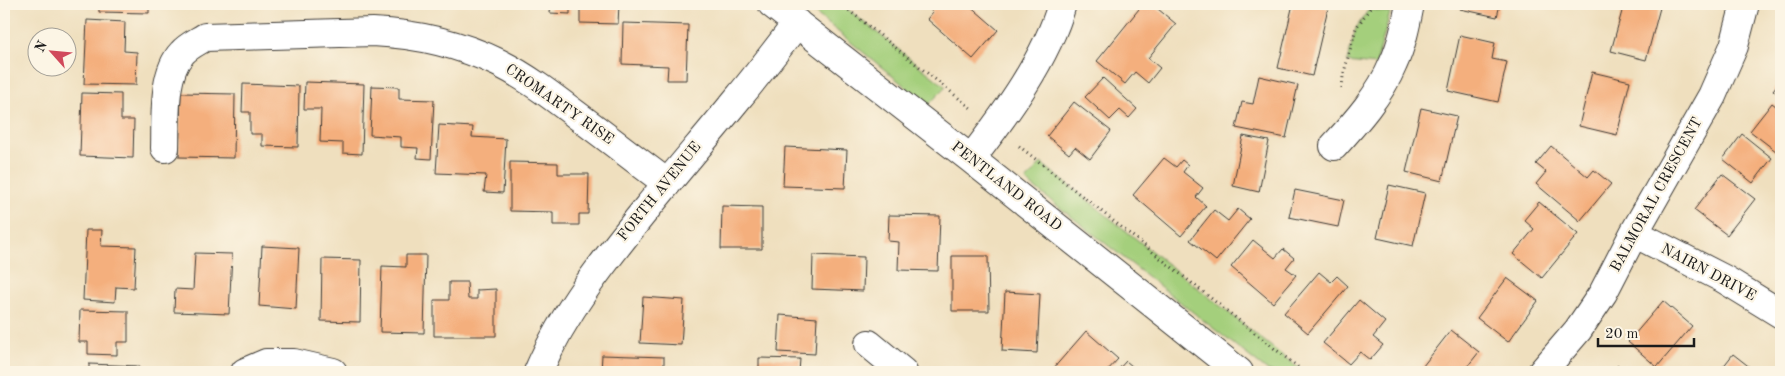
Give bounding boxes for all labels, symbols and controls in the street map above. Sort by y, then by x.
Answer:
north arrow [28,28,78,78]
text: N [33,38,50,54]
street label: CROMARTY RISE [502,62,616,148]
street label: BALMORAL CRESCENT [1608,115,1706,275]
street label: PENTLAND ROAD [948,139,1064,235]
street label: FORTH AVENUE [616,140,704,244]
street label: NAIRN DRIVE [1658,242,1758,304]
scale bar [1598,316,1694,348]
text: 20 m [1605,327,1639,342]

